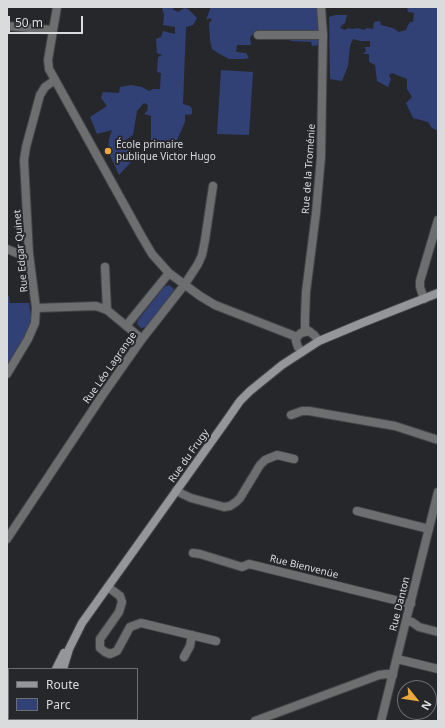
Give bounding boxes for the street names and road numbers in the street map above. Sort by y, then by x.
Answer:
street label: Rue de la Troménie [300,124,318,214]
street label: Rue Edgar Quinet [11,209,31,293]
street label: Rue Léo Lagrange [81,330,139,406]
street label: Rue du Frugy [166,427,212,485]
street label: Rue Bienvenüe [268,553,340,581]
street label: Rue Danton [387,576,413,632]

